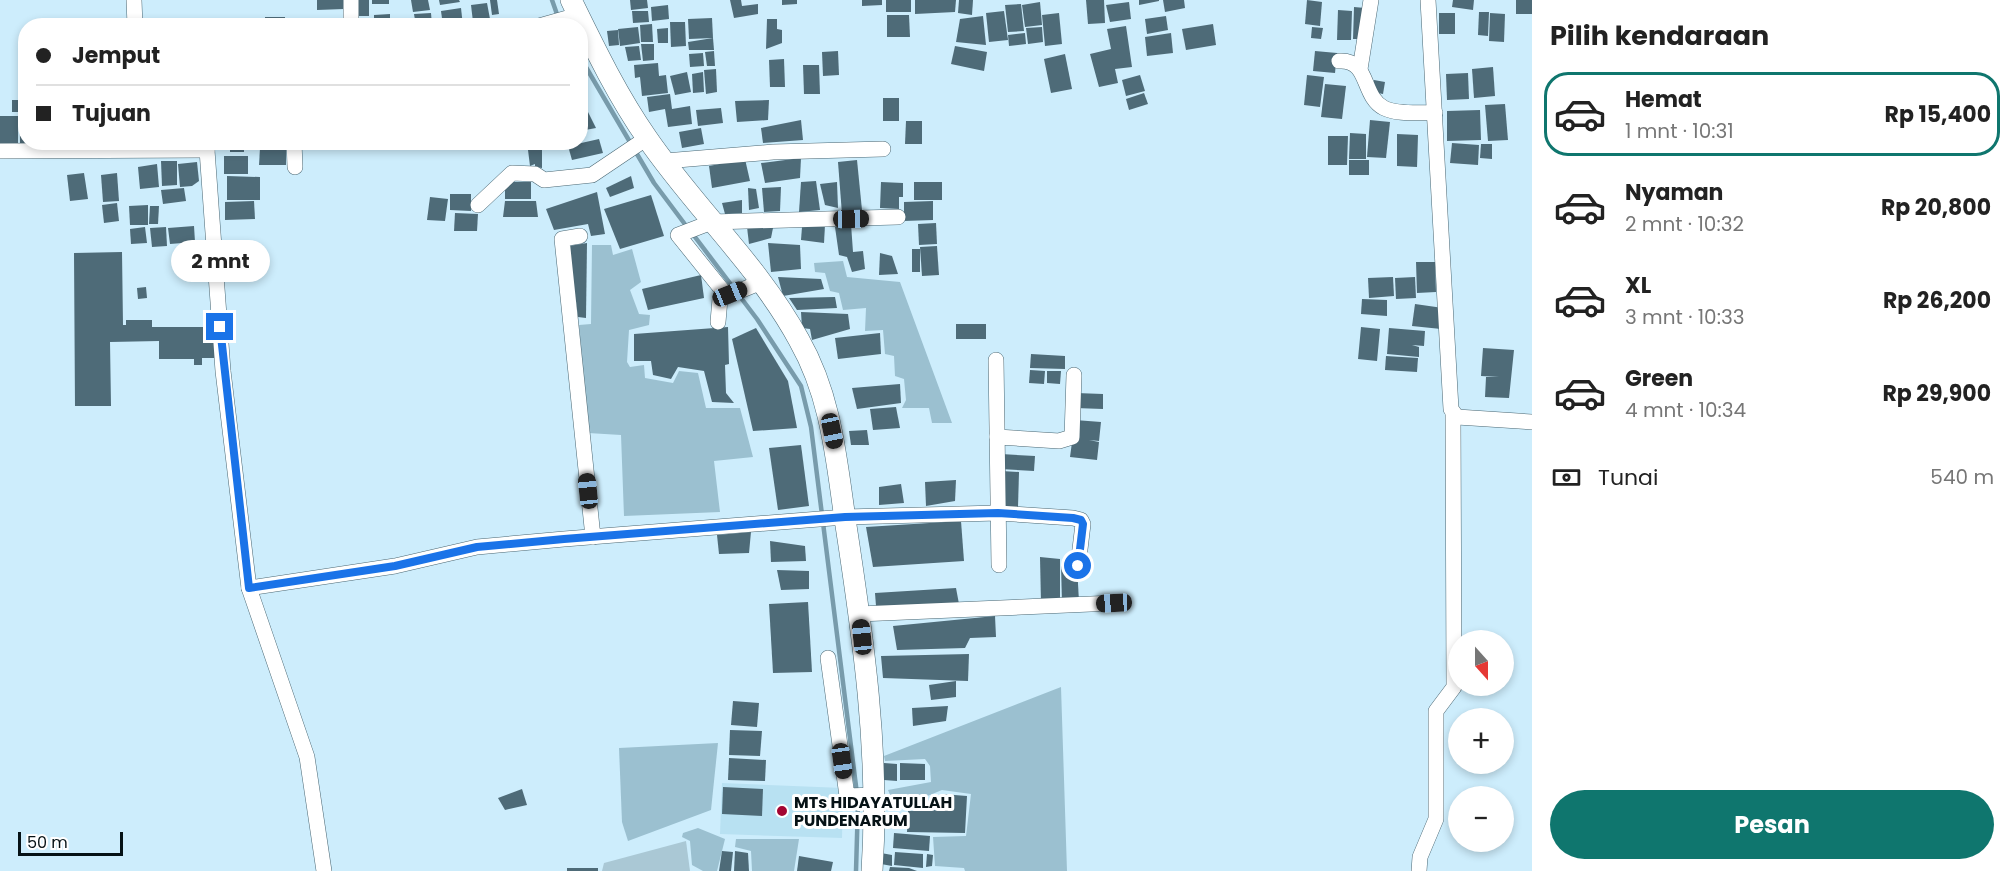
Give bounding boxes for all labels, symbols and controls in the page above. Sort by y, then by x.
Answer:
text: Pilih kendaraan [1550,17,1769,54]
text: Jemput [72,40,160,71]
text: Hemat [1625,84,1702,115]
icon: car [1553,87,1607,141]
text: Tujuan [72,98,151,129]
text: Rp 15,400 [1885,99,1991,130]
text: 1 mnt · 10:31 [1625,117,1734,145]
text: Nyaman [1625,177,1723,208]
icon: car [1553,180,1607,234]
text: Rp 20,800 [1881,192,1991,223]
car [833,210,869,228]
text: 2 mnt · 10:32 [1625,210,1744,238]
callout: 2 mnt [170,240,270,282]
text: 2 mnt [191,247,250,275]
text: XL [1625,270,1651,301]
icon: car [1553,273,1607,327]
car [710,279,750,309]
text: Rp 26,200 [1883,285,1991,316]
text: 3 mnt · 10:33 [1625,303,1745,331]
route end [206,313,233,340]
text: Green [1625,363,1693,394]
icon: car [1553,366,1607,420]
text: Rp 29,900 [1882,378,1991,409]
text: 4 mnt · 10:34 [1625,396,1746,424]
car [819,412,845,450]
icon: cash [1550,461,1583,494]
text: Tunai [1598,462,1658,493]
text: 540 m [1930,463,1994,491]
car [577,472,599,510]
route start [1064,552,1091,579]
car [1096,593,1132,613]
car [851,618,873,656]
north arrow [1448,630,1514,696]
map controls [1448,630,1514,852]
button: + [1448,708,1514,774]
car [831,742,853,780]
button: − [1448,786,1514,852]
button: Pesan [1550,790,1994,859]
place label: MTs HIDAYATULLAH PUNDENARUM [794,791,952,832]
marker: MTs HIDAYATULLAH PUNDENARUM [775,804,789,818]
scale bar [18,829,123,856]
text: 50 m [27,831,68,854]

